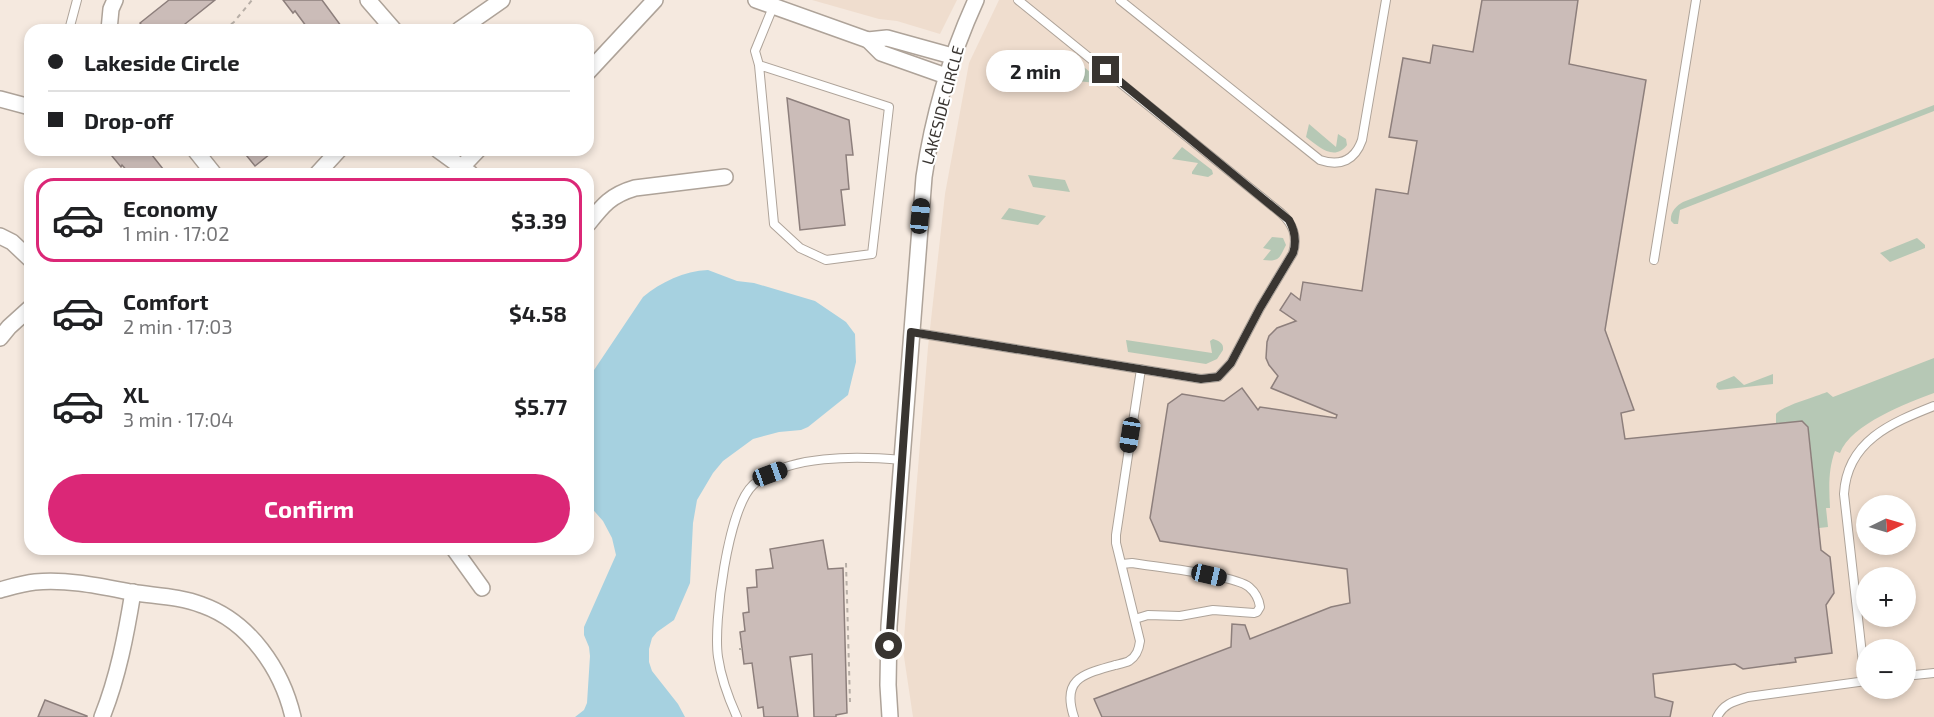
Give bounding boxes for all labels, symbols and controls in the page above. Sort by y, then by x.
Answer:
street label: LAKESIDE CIRCLE [917,43,967,167]
text: Lakeside Circle [84,49,240,75]
callout: 2 min [986,49,1085,91]
route end [1092,56,1119,83]
text: 2 min [1010,59,1061,83]
text: Drop-off [84,107,173,133]
icon: car [51,193,105,247]
text: Economy [123,195,218,221]
car [909,197,931,235]
text: $3.39 [511,207,567,233]
text: 1 min · 17:02 [123,221,229,245]
icon: car [51,286,105,340]
text: Comfort [123,288,208,314]
text: $4.58 [509,300,567,326]
text: 2 min · 17:03 [123,314,233,338]
icon: car [51,379,105,433]
text: XL [123,381,149,407]
text: $5.77 [514,393,567,419]
text: 3 min · 17:04 [123,407,234,431]
car [1118,416,1142,454]
car [750,459,790,489]
button: Confirm [48,474,570,543]
north arrow [1856,495,1916,555]
map controls [1856,495,1916,699]
car [1189,562,1229,588]
button: + [1856,567,1916,627]
route start [875,632,902,659]
button: − [1856,639,1916,699]

